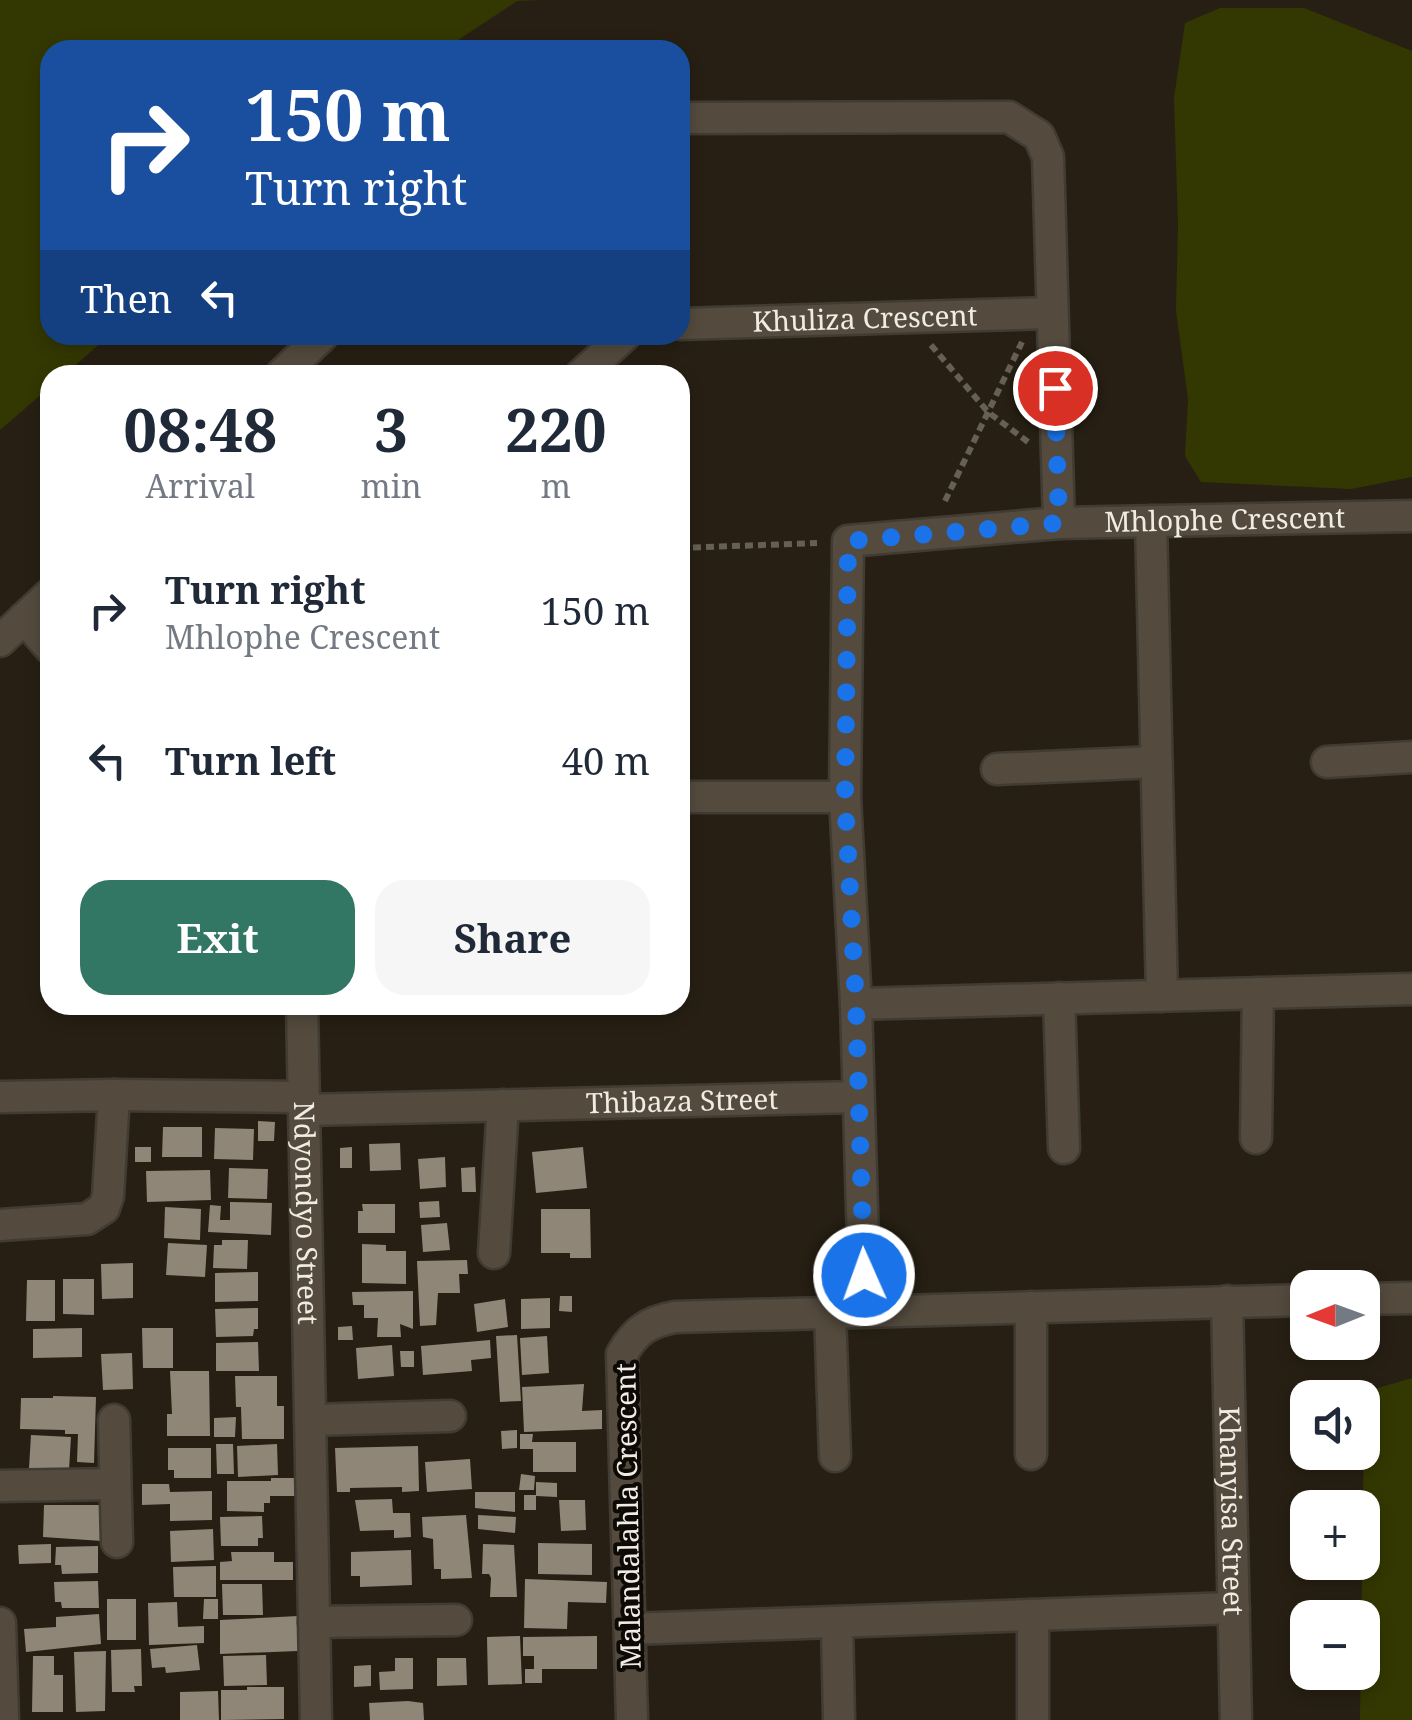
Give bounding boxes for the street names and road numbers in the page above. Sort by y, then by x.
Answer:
street label: Khuliza Crescent [752,295,978,340]
street label: Mhlophe Crescent [1104,497,1346,540]
street label: Thibaza Street [585,1079,779,1121]
street label: Ndyondyo Street [286,1101,328,1325]
street label: Malandalahla Crescent [605,1363,649,1669]
street label: Khanyisa Street [1211,1406,1254,1616]

